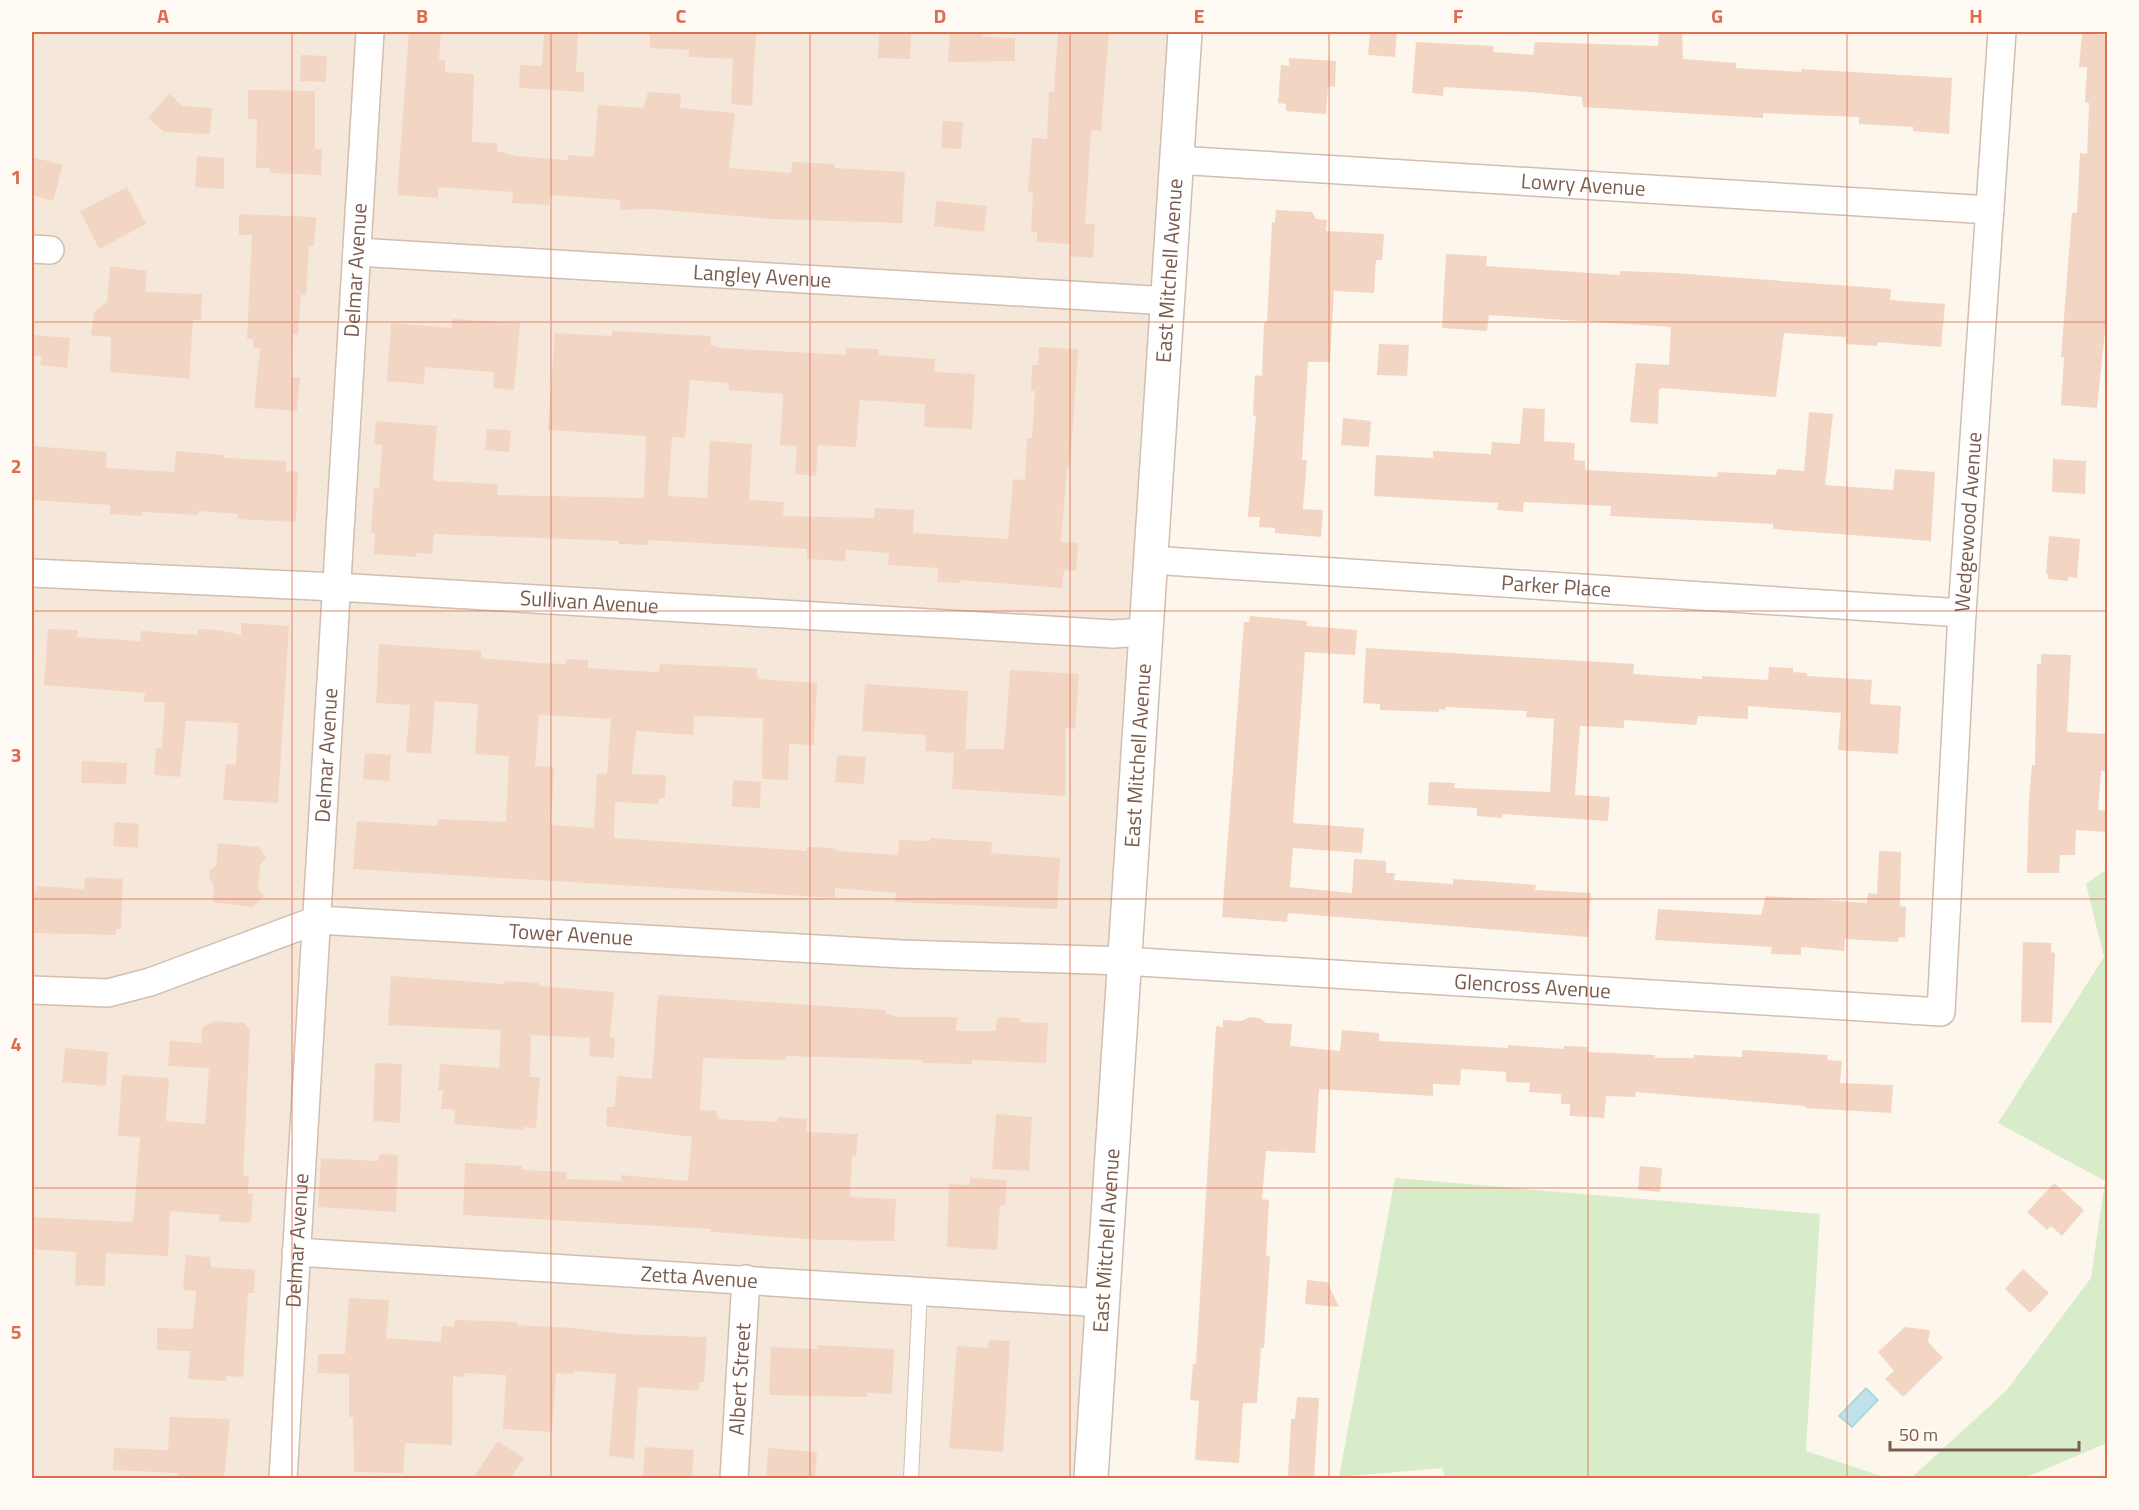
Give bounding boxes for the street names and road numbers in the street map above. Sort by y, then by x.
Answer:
street label: Lowry Avenue [1520,164,1647,204]
street label: East Mitchell Avenue [1147,177,1190,364]
street label: Delmar Avenue [335,202,375,338]
street label: Langley Avenue [692,255,832,296]
street label: Wedgewood Avenue [1945,431,1989,613]
street label: Parker Place [1500,566,1612,605]
street label: Sullivan Avenue [519,581,660,621]
street label: East Mitchell Avenue [1115,662,1159,849]
street label: Delmar Avenue [305,687,346,823]
street label: Tower Avenue [508,914,634,953]
street label: Glencross Avenue [1453,965,1612,1006]
street label: East Mitchell Avenue [1083,1147,1127,1334]
street label: Delmar Avenue [276,1172,316,1309]
street label: Zetta Avenue [640,1257,759,1296]
street label: Albert Street [720,1321,758,1436]

